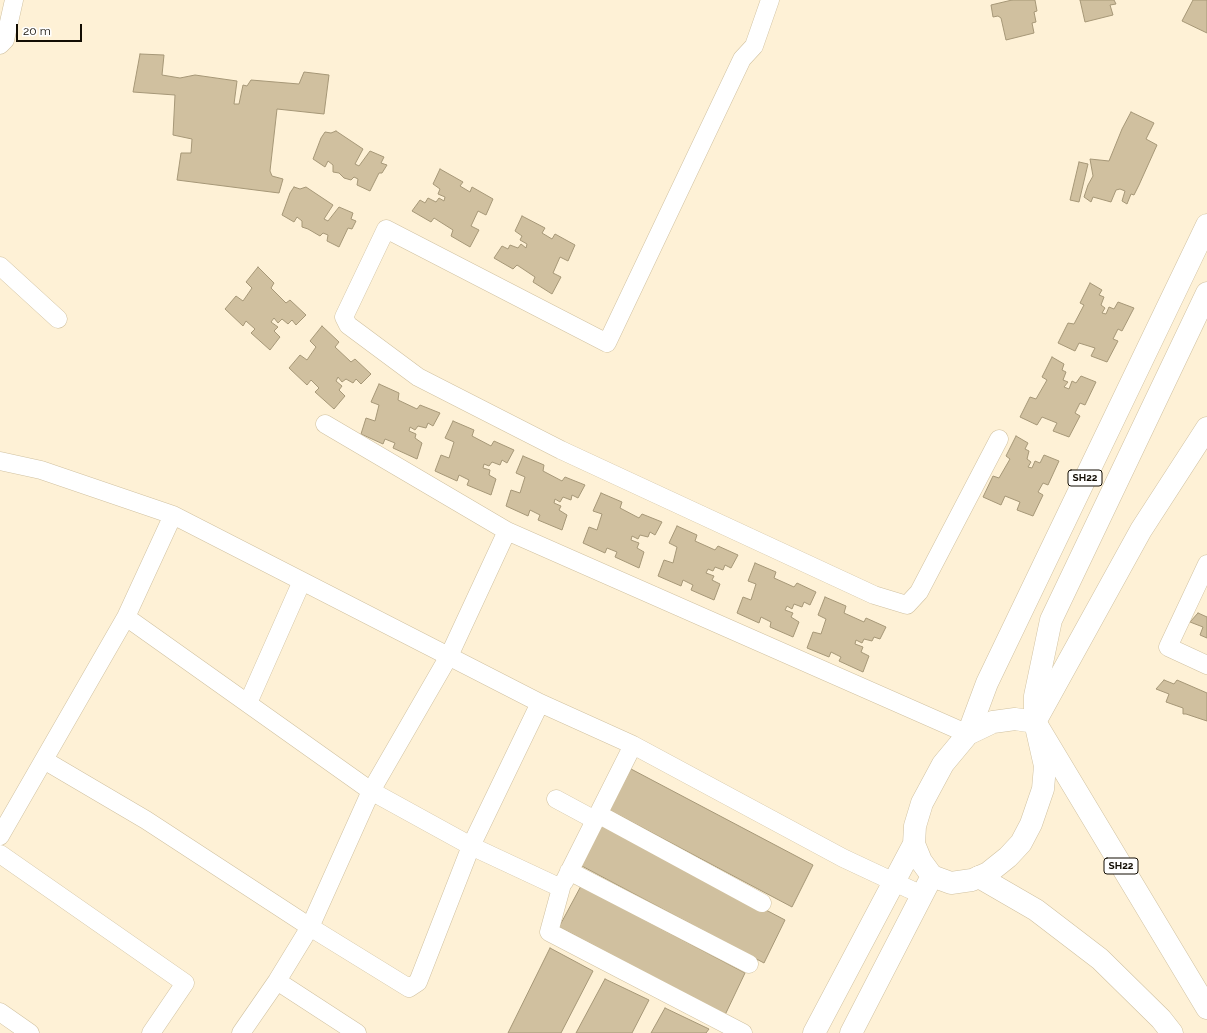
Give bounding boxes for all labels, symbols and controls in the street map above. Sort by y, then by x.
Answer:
scale bar [18,16,84,42]
text: 20 m [23,24,51,38]
road number: SH22 [1068,470,1102,486]
road number: SH22 [1104,858,1138,874]

